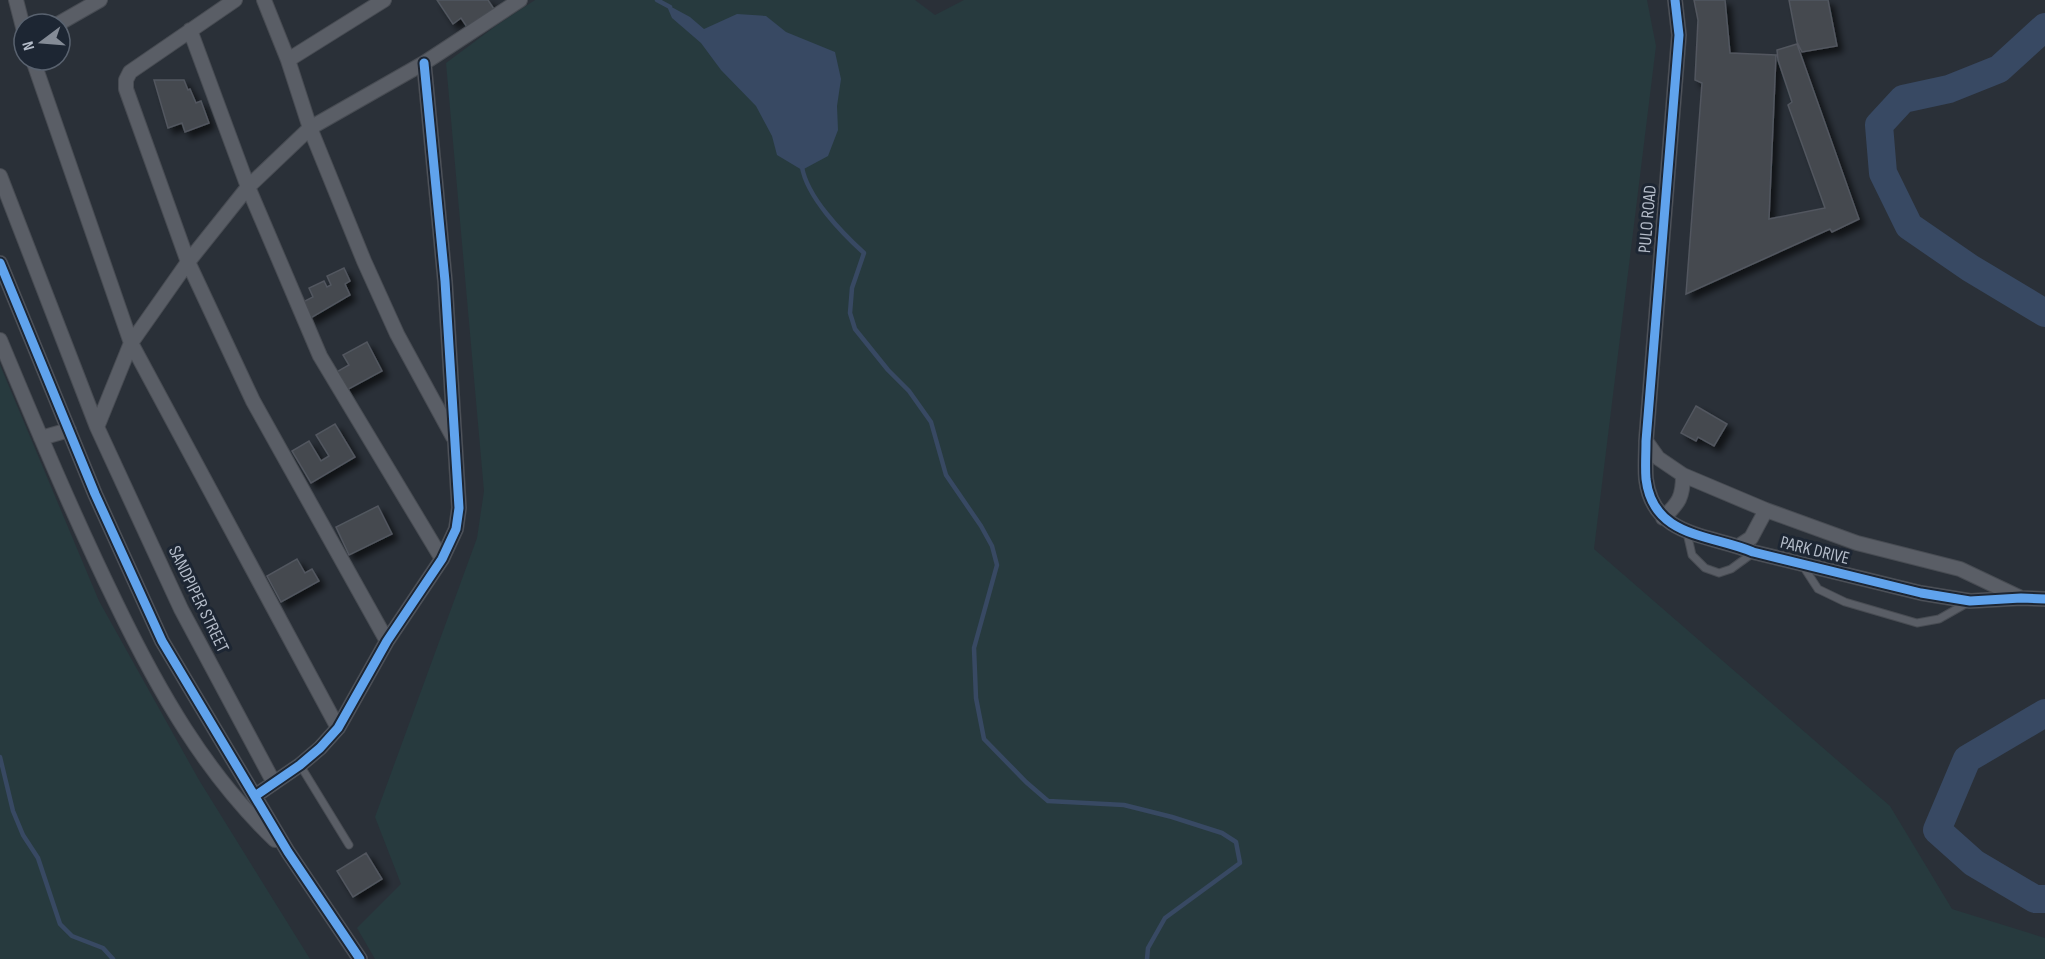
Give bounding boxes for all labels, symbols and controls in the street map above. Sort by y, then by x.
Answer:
north arrow [12,12,72,72]
text: N [19,39,39,52]
street label: PULO ROAD [1634,184,1661,254]
street label: PARK DRIVE [1778,532,1852,569]
street label: SANDPIPER STREET [164,542,233,656]

